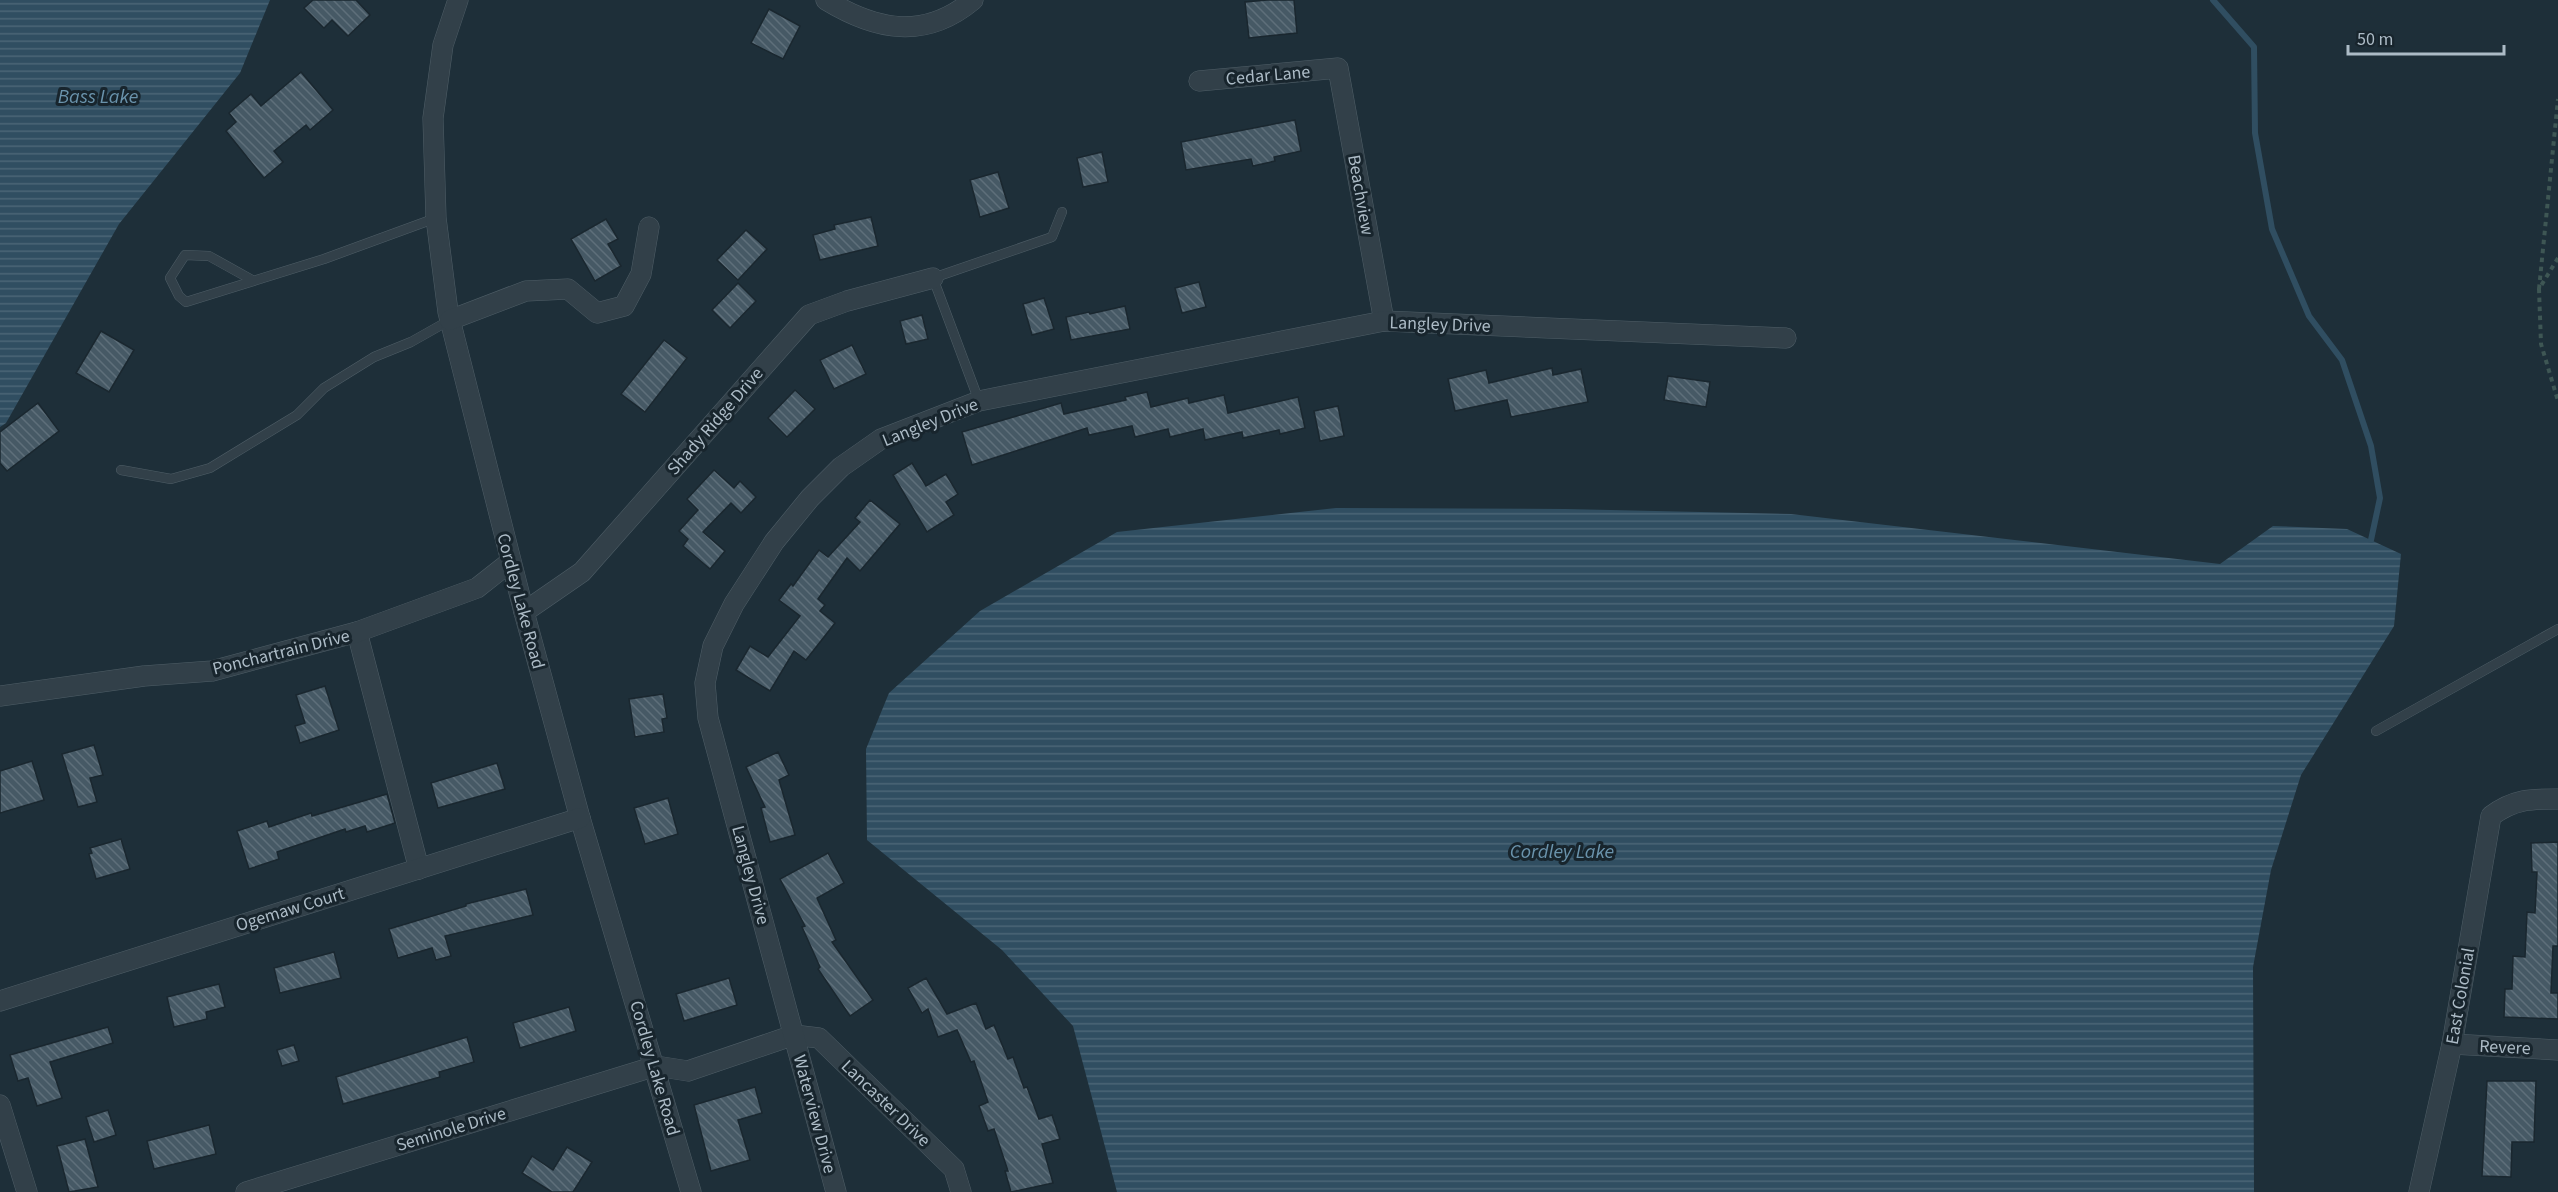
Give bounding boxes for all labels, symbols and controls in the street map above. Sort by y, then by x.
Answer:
scale bar [2348,18,2504,56]
text: 50 m [2357,27,2393,52]
street label: Cedar Lane [1225,59,1311,92]
water label: Bass Lake [58,83,138,111]
street label: Beachview [1341,153,1380,237]
street label: Langley Drive [1389,310,1491,339]
street label: Shady Ridge Drive [661,362,769,481]
street label: Langley Drive [879,392,982,453]
street label: Cordley Lake Road [490,531,551,672]
street label: Ponchartrain Drive [210,623,352,682]
street label: Langley Drive [725,823,776,927]
water label: Cordley Lake [1510,838,1614,866]
street label: Ogemaw Court [233,881,348,938]
street label: East Colonial [2440,946,2481,1046]
street label: Cordley Lake Road [623,998,686,1139]
street label: Revere [2479,1034,2531,1061]
street label: Waterview Drive [787,1052,842,1176]
street label: Lancaster Drive [835,1054,936,1153]
street label: Seminole Drive [393,1101,509,1158]

